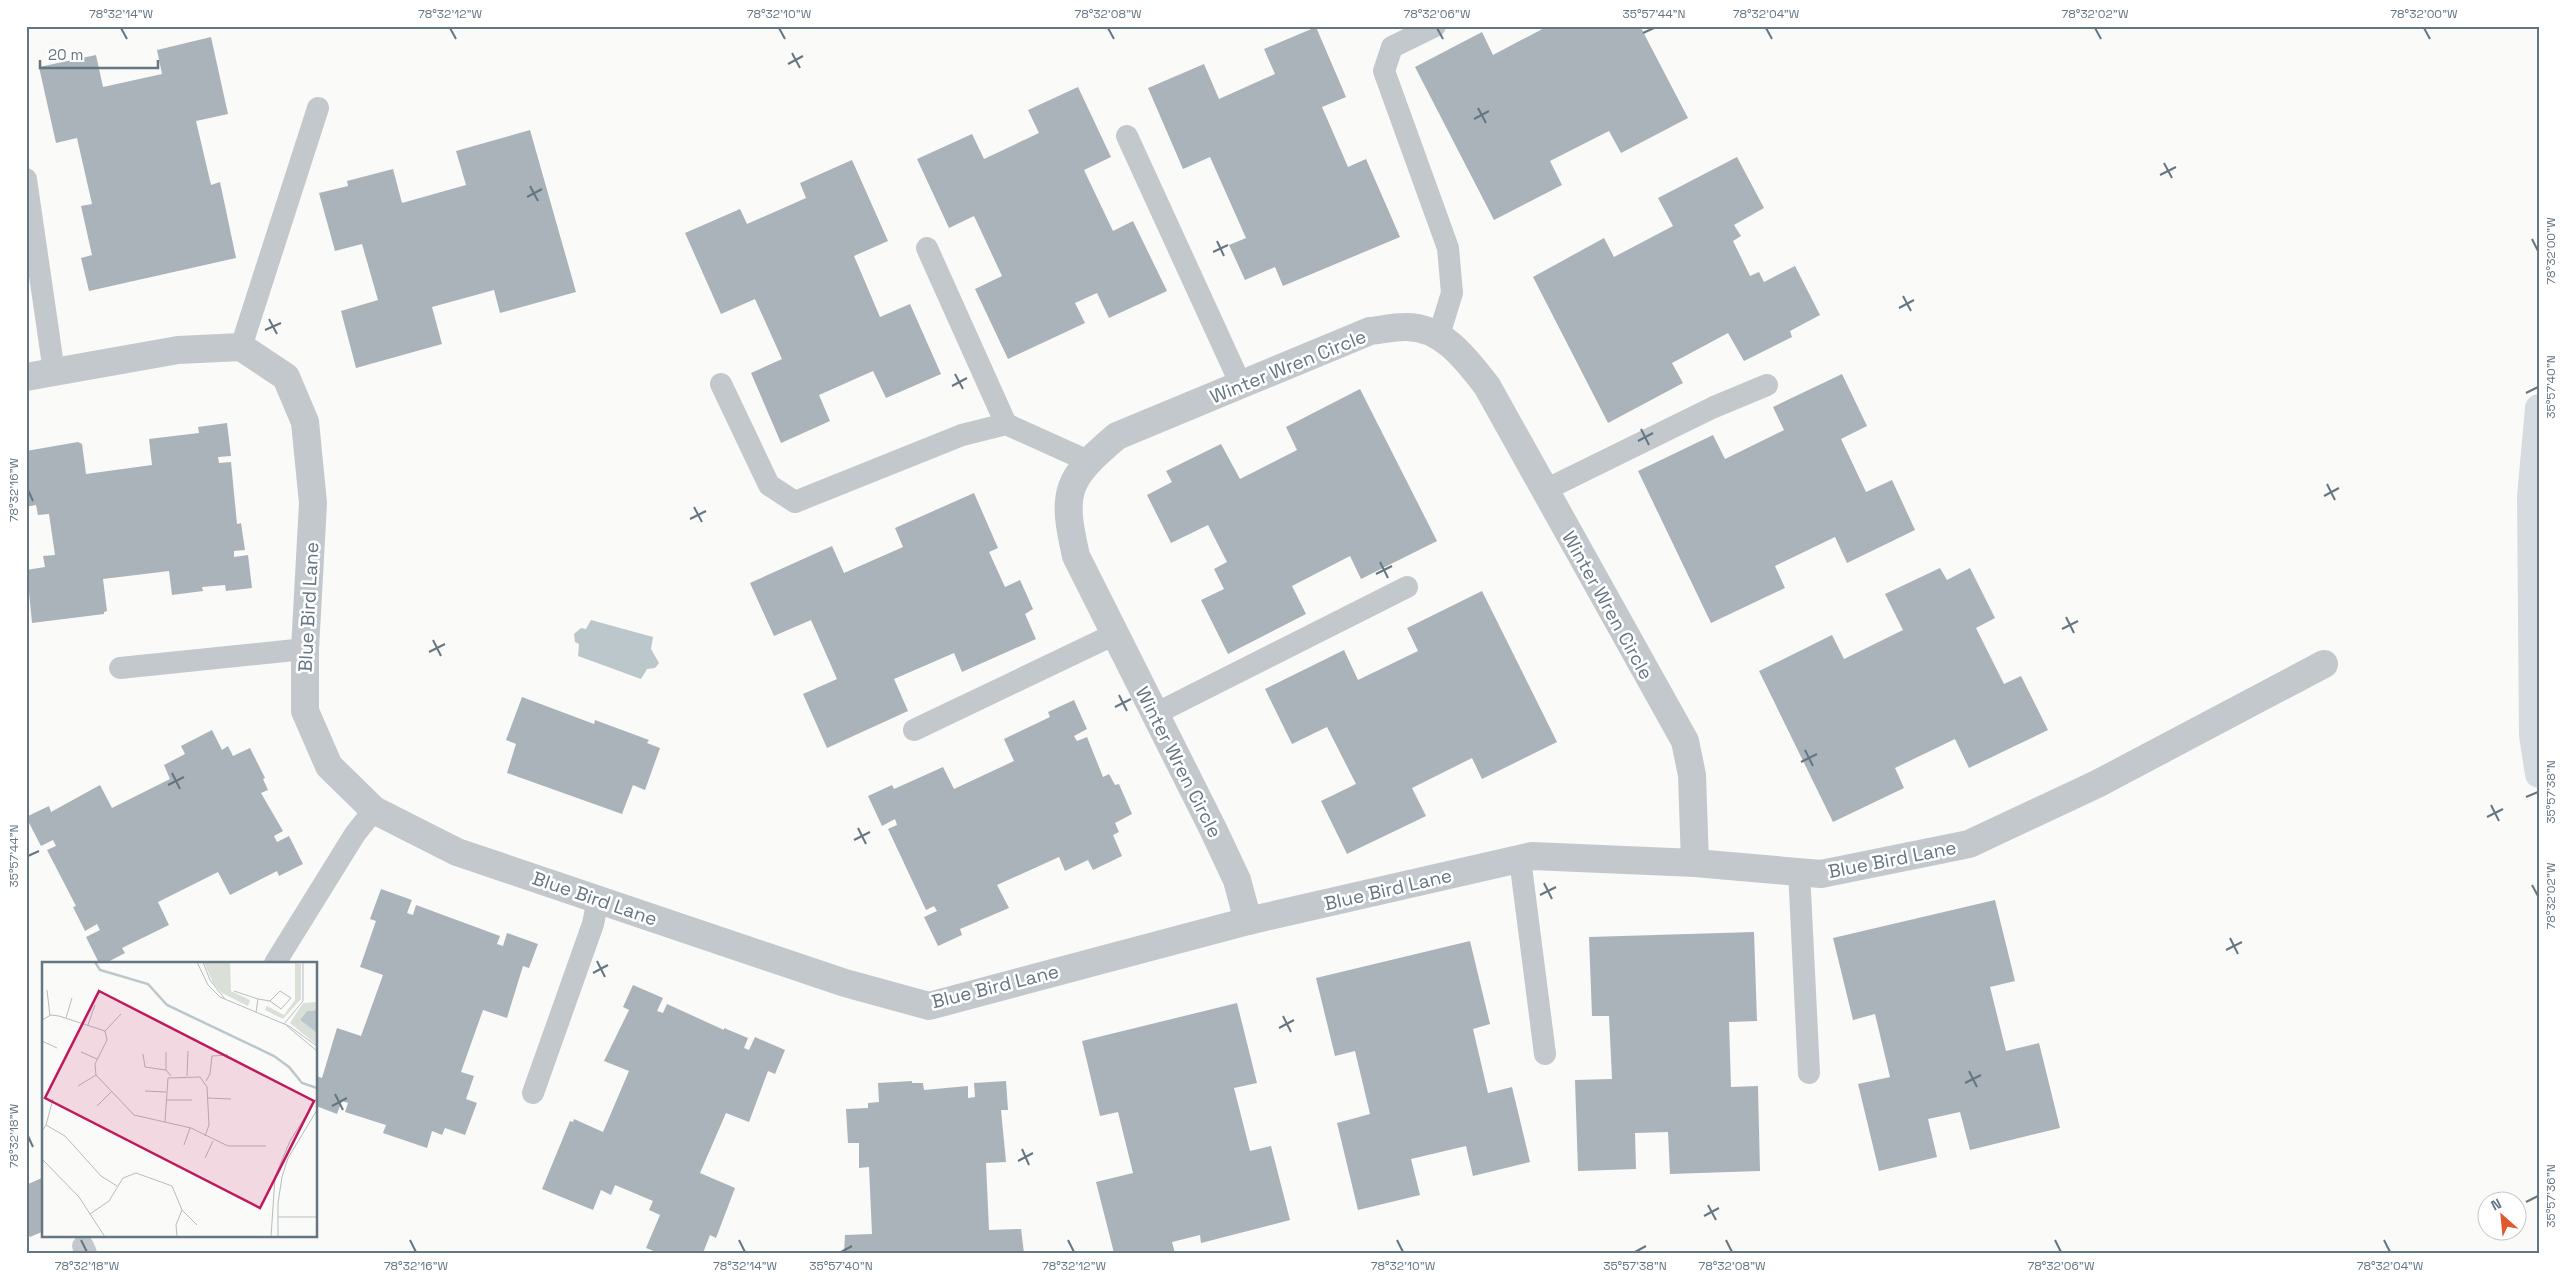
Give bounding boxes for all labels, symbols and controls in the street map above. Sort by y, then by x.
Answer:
text: 78°32'14"W [89,6,153,22]
text: 78°32'12"W [418,6,483,22]
text: 78°32'10"W [747,6,812,22]
text: 78°32'08"W [1074,6,1142,22]
text: 78°32'06"W [1404,6,1471,22]
text: 35°57'44"N [1623,6,1685,22]
text: 78°32'04"W [1733,6,1800,22]
text: 78°32'02"W [2062,6,2129,22]
text: 78°32'00"W [2390,6,2458,22]
scale bar [40,38,158,70]
text: 20 m [48,45,83,64]
text: 78°32'00"W [2543,217,2559,285]
street label: Winter Wren Circle [1206,324,1370,409]
text: 35°57'40"N [2543,355,2559,419]
text: 78°32'16"W [6,457,22,522]
street label: Winter Wren Circle [1556,526,1659,684]
street label: Blue Bird Lane [293,541,324,673]
street label: Winter Wren Circle [1130,682,1227,842]
text: 35°57'38"N [2543,760,2559,824]
text: 35°57'44"N [6,825,22,887]
street label: Blue Bird Lane [1826,835,1958,884]
text: 78°32'02"W [2543,862,2559,929]
street label: Blue Bird Lane [1322,863,1454,916]
street label: Blue Bird Lane [529,865,661,932]
street label: Blue Bird Lane [929,959,1061,1014]
inset map [42,962,318,1236]
text: 78°32'18"W [6,1103,22,1168]
text: 35°57'36"N [2543,1164,2559,1228]
north arrow [2478,1192,2528,1242]
text: N [2488,1194,2504,1215]
text: 78°32'18"W [55,1258,120,1274]
text: 78°32'16"W [384,1258,449,1274]
text: 78°32'14"W [713,1258,777,1274]
text: 35°57'40"N [809,1258,873,1274]
text: 78°32'12"W [1042,1258,1107,1274]
text: 78°32'10"W [1371,1258,1436,1274]
text: 35°57'38"N [1603,1258,1667,1274]
text: 78°32'08"W [1698,1258,1766,1274]
text: 78°32'06"W [2028,1258,2095,1274]
text: 78°32'04"W [2357,1258,2424,1274]

